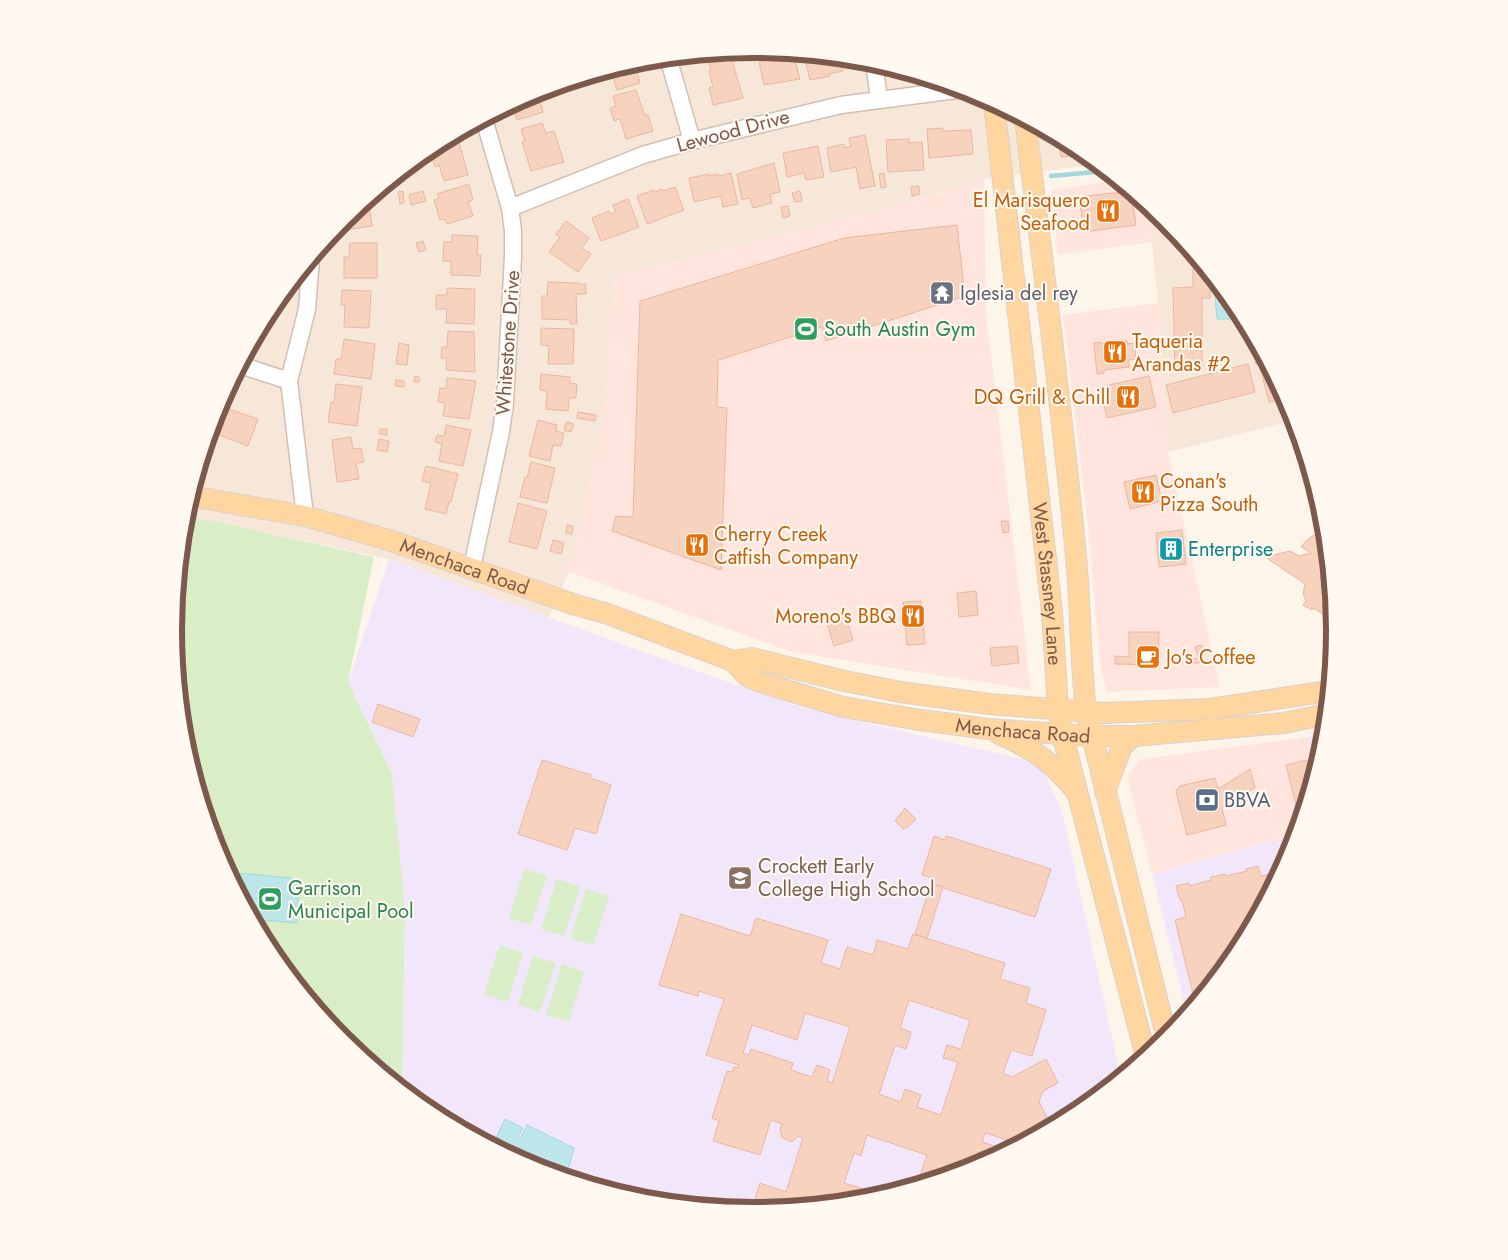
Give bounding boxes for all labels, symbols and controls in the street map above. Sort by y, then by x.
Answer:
street label: Lewood Drive [673,102,793,160]
place label: El Marisquero Seafood [973,186,1090,238]
restaurant icon: El Marisquero Seafood [1095,198,1121,224]
street label: Whitestone Drive [488,269,528,417]
place label: Iglesia del rey [960,279,1078,308]
temple icon: Iglesia del rey [929,280,955,306]
place label: South Austin Gym [824,315,976,344]
sports icon: South Austin Gym [793,316,819,342]
place label: Taqueria Arandas #2 [1132,327,1231,379]
restaurant icon: Taqueria Arandas #2 [1102,339,1128,365]
place label: DQ Grill & Chill [974,383,1110,412]
restaurant icon: DQ Grill & Chill [1115,384,1141,410]
place label: Conan's Pizza South [1160,467,1258,519]
restaurant icon: Conan's Pizza South [1130,479,1156,505]
street label: West Stassney Lane [1025,501,1070,666]
place label: Cherry Creek Catfish Company [714,520,858,572]
street label: Menchaca Road [396,530,533,602]
restaurant icon: Cherry Creek Catfish Company [684,532,710,558]
place label: Enterprise [1188,535,1273,564]
building icon: Enterprise [1158,536,1184,562]
place label: Moreno's BBQ [775,602,896,631]
restaurant icon: Moreno's BBQ [900,603,926,629]
place label: Jo's Coffee [1163,643,1256,672]
cafe icon: Jo's Coffee [1135,644,1161,670]
street label: Menchaca Road [954,710,1091,750]
place label: BBVA [1224,786,1271,815]
bank icon: BBVA [1194,787,1220,813]
place label: Crockett Early College High School [758,852,935,904]
school or university icon: Crockett Early College High School [727,865,753,891]
place label: Garrison Municipal Pool [288,874,414,926]
sports icon: Garrison Municipal Pool [257,886,283,912]

